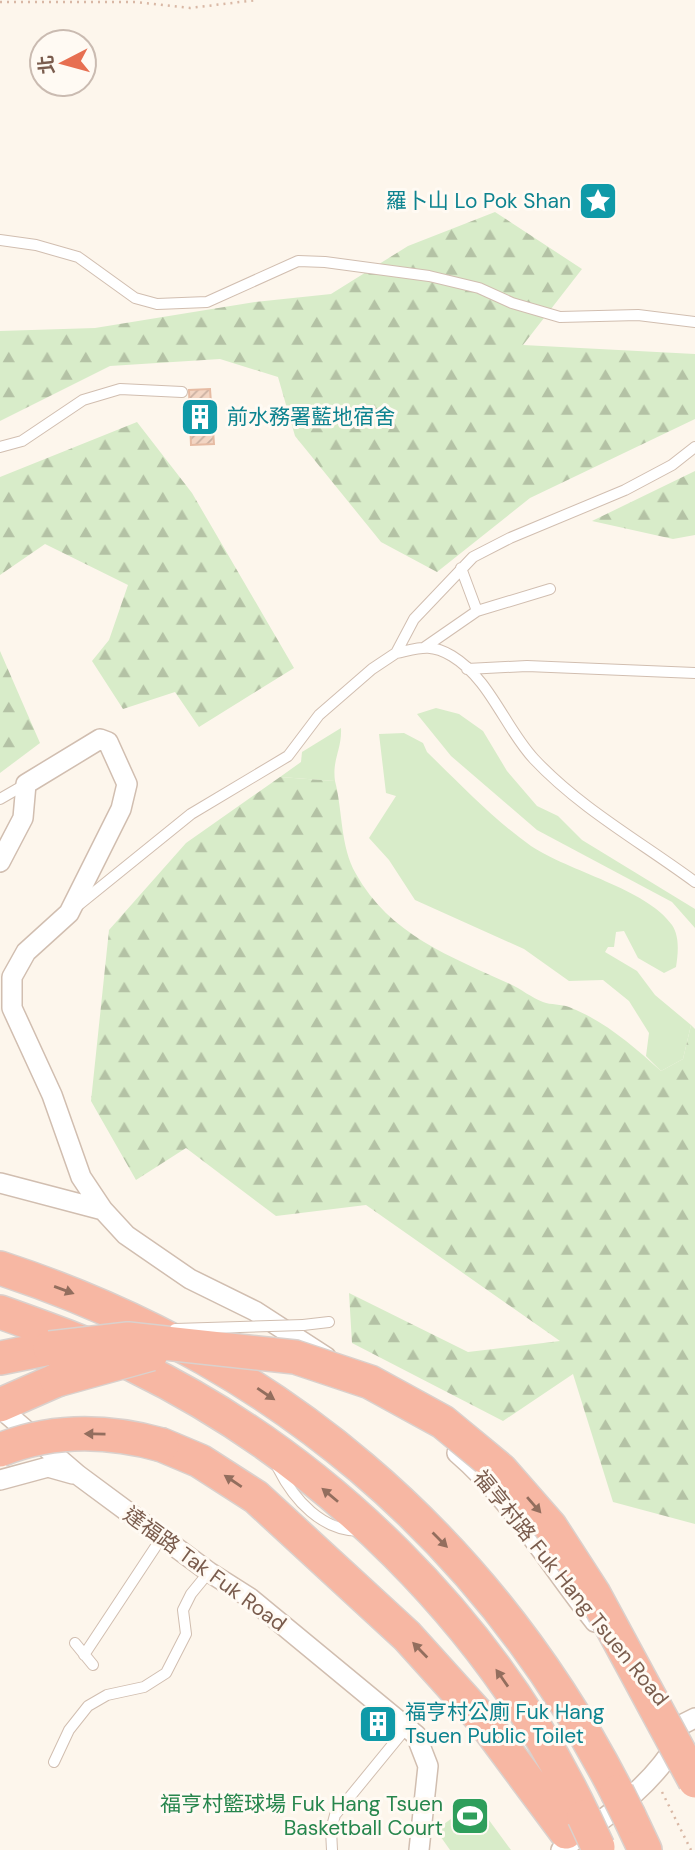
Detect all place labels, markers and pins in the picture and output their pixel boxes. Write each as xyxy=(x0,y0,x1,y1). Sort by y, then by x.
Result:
place icon: 羅卜山 Lo Pok Shan xyxy=(577,180,619,222)
place label: 羅卜山 Lo Pok Shan xyxy=(386,187,571,215)
building icon: 前水務署藍地宿舍 xyxy=(179,396,221,438)
place label: 前水務署藍地宿舍 xyxy=(227,403,395,431)
place label: 福亨村公廁 Fuk Hang Tsuen Public Toilet xyxy=(405,1698,605,1750)
building icon: 福亨村公廁 Fuk Hang Tsuen Public Toilet xyxy=(357,1703,399,1745)
place label: 福亨村籃球場 Fuk Hang Tsuen Basketball Court xyxy=(160,1790,443,1842)
sports icon: 福亨村籃球場 Fuk Hang Tsuen Basketball Court xyxy=(449,1795,491,1837)

